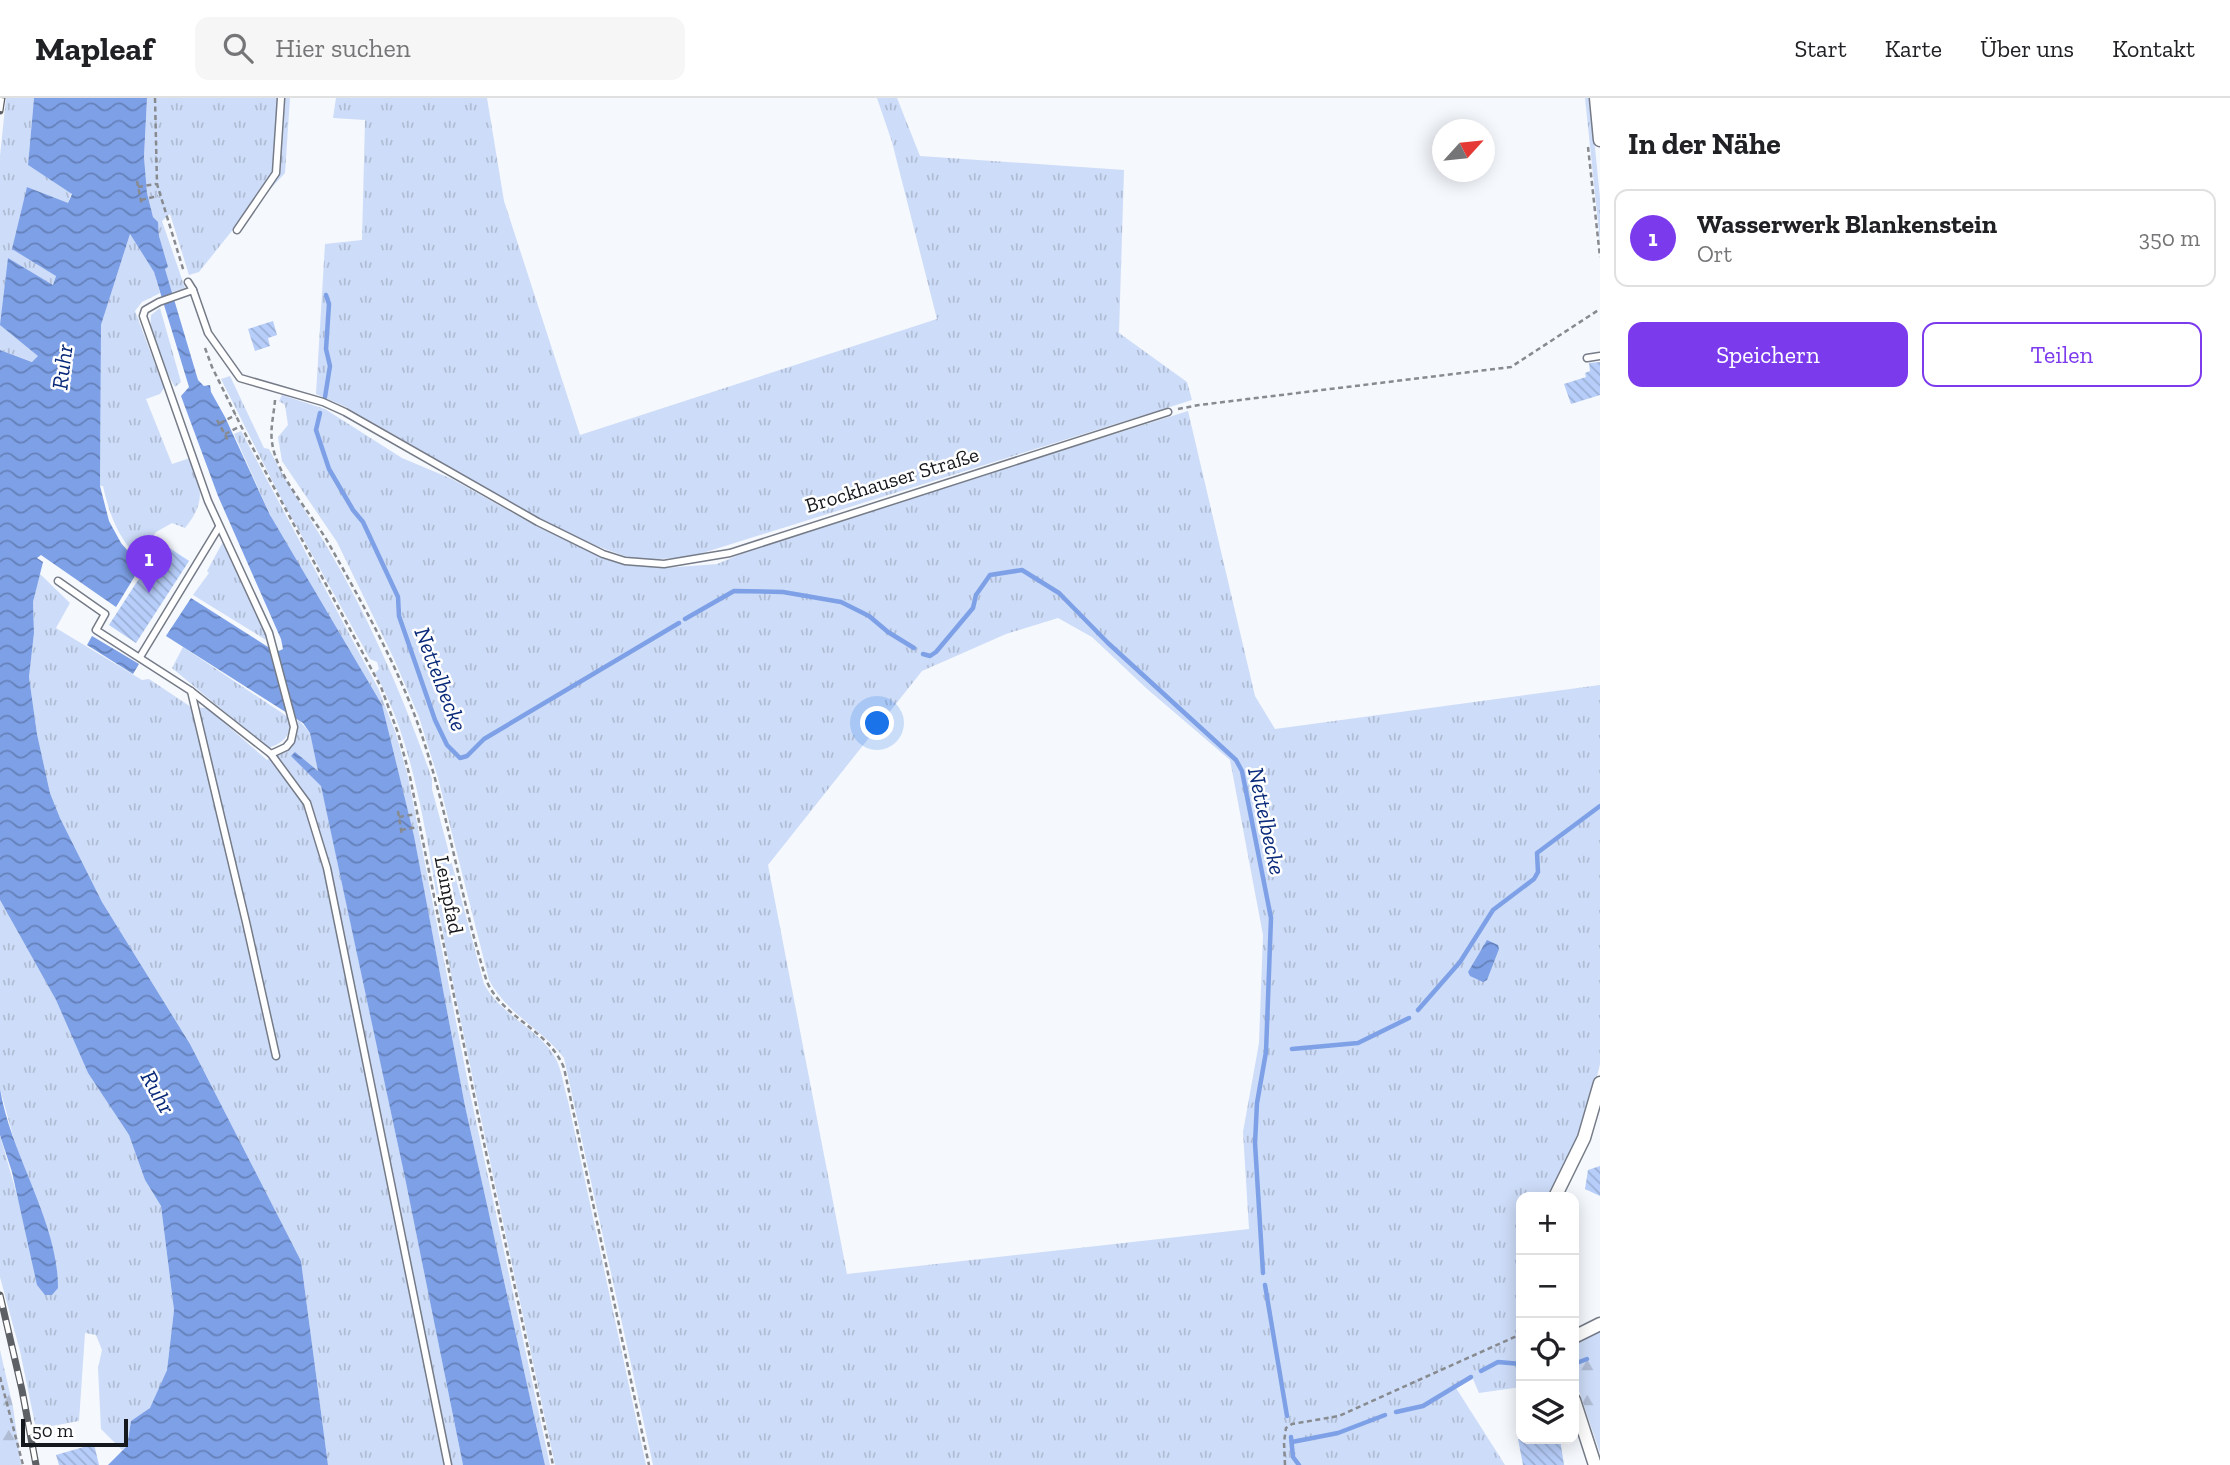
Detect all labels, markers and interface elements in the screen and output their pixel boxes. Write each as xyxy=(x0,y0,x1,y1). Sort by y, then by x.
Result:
search box xyxy=(195,17,685,80)
text: Mapleaf xyxy=(35,29,153,68)
icon: search xyxy=(219,29,257,67)
text: Hier suchen xyxy=(275,32,411,64)
text: Start xyxy=(1794,34,1847,63)
text: Karte xyxy=(1885,34,1942,63)
text: Über uns xyxy=(1980,34,2074,63)
text: Kontakt xyxy=(2112,34,2195,63)
north arrow xyxy=(1432,119,1495,182)
text: In der Nähe xyxy=(1628,126,1781,162)
text: Wasserwerk Blankenstein xyxy=(1697,208,1997,240)
text: 1 xyxy=(1648,224,1658,252)
text: 350 m xyxy=(2139,224,2200,252)
text: Ort xyxy=(1697,240,1732,268)
button: Speichern xyxy=(1628,322,1908,387)
button: Teilen xyxy=(1922,322,2202,387)
water label: Ruhr xyxy=(45,343,79,391)
street label: Brockhauser Straße xyxy=(802,441,982,518)
pin: 1 xyxy=(126,535,172,593)
water label: Nettelbecke xyxy=(408,623,474,735)
your location xyxy=(860,706,894,740)
water label: Nettelbecke xyxy=(1242,765,1292,877)
street label: Leinpfad xyxy=(430,854,469,937)
water label: Ruhr xyxy=(135,1065,181,1119)
map controls xyxy=(1516,1192,1579,1444)
button: + xyxy=(1516,1192,1579,1255)
button: − xyxy=(1516,1255,1579,1318)
button: locate xyxy=(1516,1318,1579,1381)
button: layers xyxy=(1516,1381,1579,1444)
scale bar xyxy=(21,1416,128,1448)
text: 50 m xyxy=(32,1419,73,1442)

